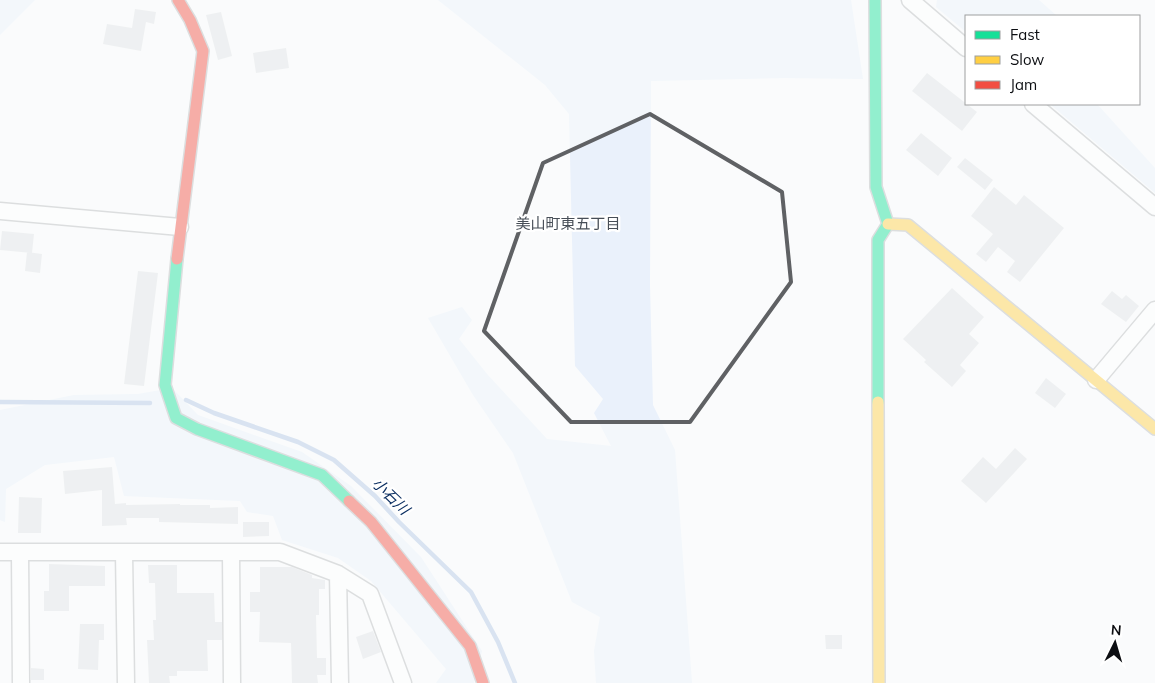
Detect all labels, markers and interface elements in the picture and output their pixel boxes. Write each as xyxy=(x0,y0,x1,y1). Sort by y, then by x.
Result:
legend xyxy=(965,15,1140,105)
text: Fast xyxy=(1010,25,1040,44)
text: Slow xyxy=(1010,50,1044,69)
text: Jam xyxy=(1010,75,1037,94)
district label: 美山町東五丁目 xyxy=(515,214,621,233)
water label: 小石川 xyxy=(368,474,415,520)
north arrow xyxy=(1090,618,1140,668)
text: N xyxy=(1110,621,1122,639)

